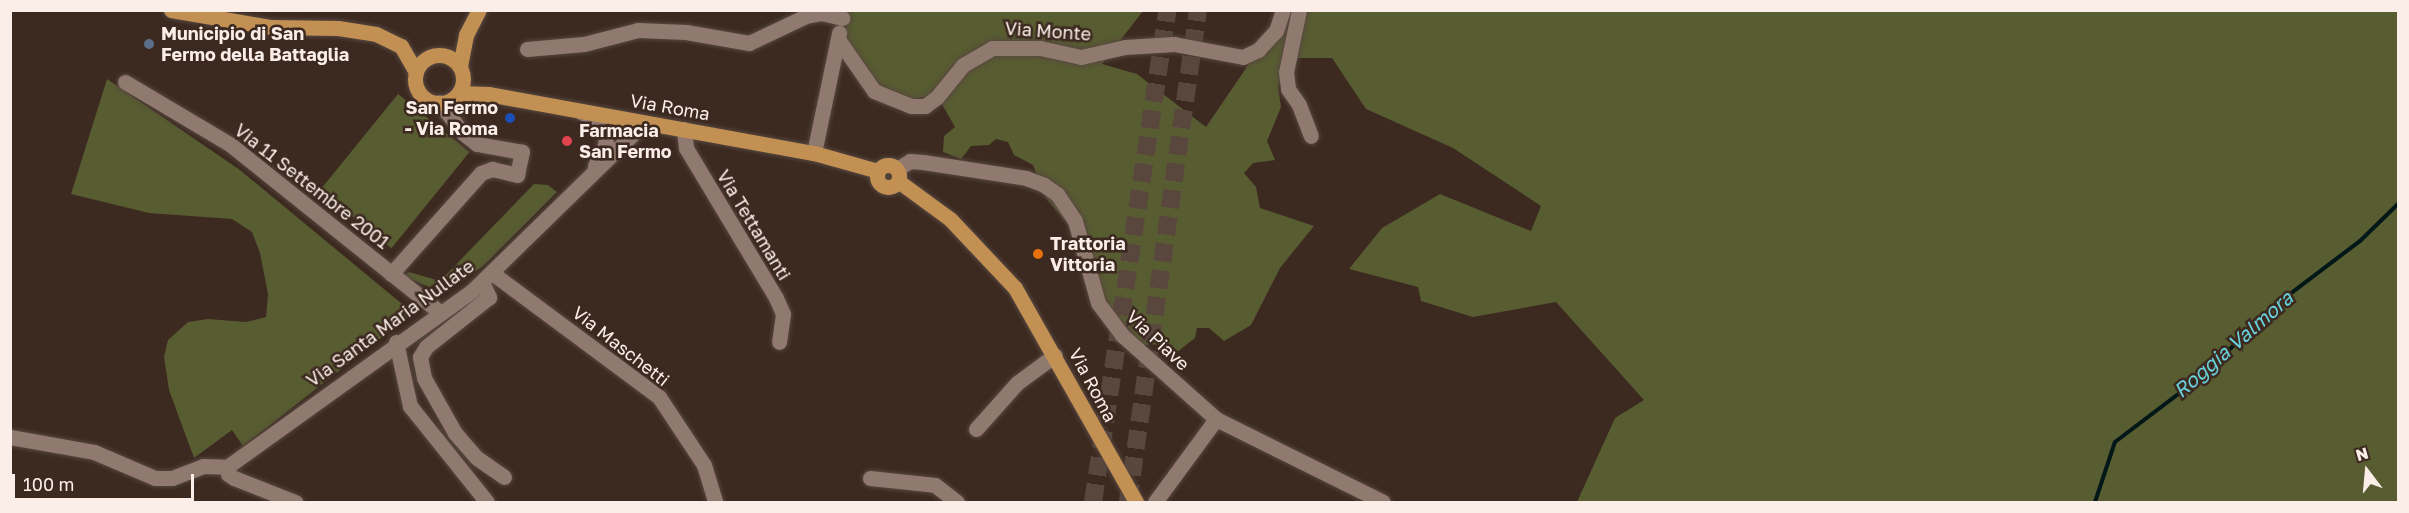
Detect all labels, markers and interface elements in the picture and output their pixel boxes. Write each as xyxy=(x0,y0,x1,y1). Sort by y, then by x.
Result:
street label: Via Monte xyxy=(1004,17,1092,45)
place label: Municipio di San Fermo della Battaglia xyxy=(161,23,349,66)
marker: Municipio di San Fermo della Battaglia xyxy=(142,37,156,51)
street label: Via Roma xyxy=(628,89,712,125)
place label: San Fermo - Via Roma xyxy=(405,97,498,140)
marker: San Fermo - Via Roma xyxy=(503,111,517,125)
street label: Via 11 Settembre 2001 xyxy=(230,119,394,253)
place label: Farmacia San Fermo xyxy=(579,120,672,162)
marker: Farmacia San Fermo xyxy=(560,134,574,148)
street label: Via Tettamanti xyxy=(713,166,795,284)
place label: Trattoria Vittoria xyxy=(1050,233,1126,276)
marker: Trattoria Vittoria xyxy=(1031,247,1045,261)
street label: Via Santa Maria Nullate xyxy=(302,255,478,391)
water label: Roggia Valmora xyxy=(2168,286,2298,402)
street label: Via Maschetti xyxy=(568,301,674,391)
street label: Via Piave xyxy=(1122,305,1194,375)
street label: Via Roma xyxy=(1065,344,1121,426)
north arrow xyxy=(2337,441,2397,501)
text: N xyxy=(2353,442,2371,465)
scale bar xyxy=(15,462,196,500)
text: 100 m xyxy=(23,473,74,495)

